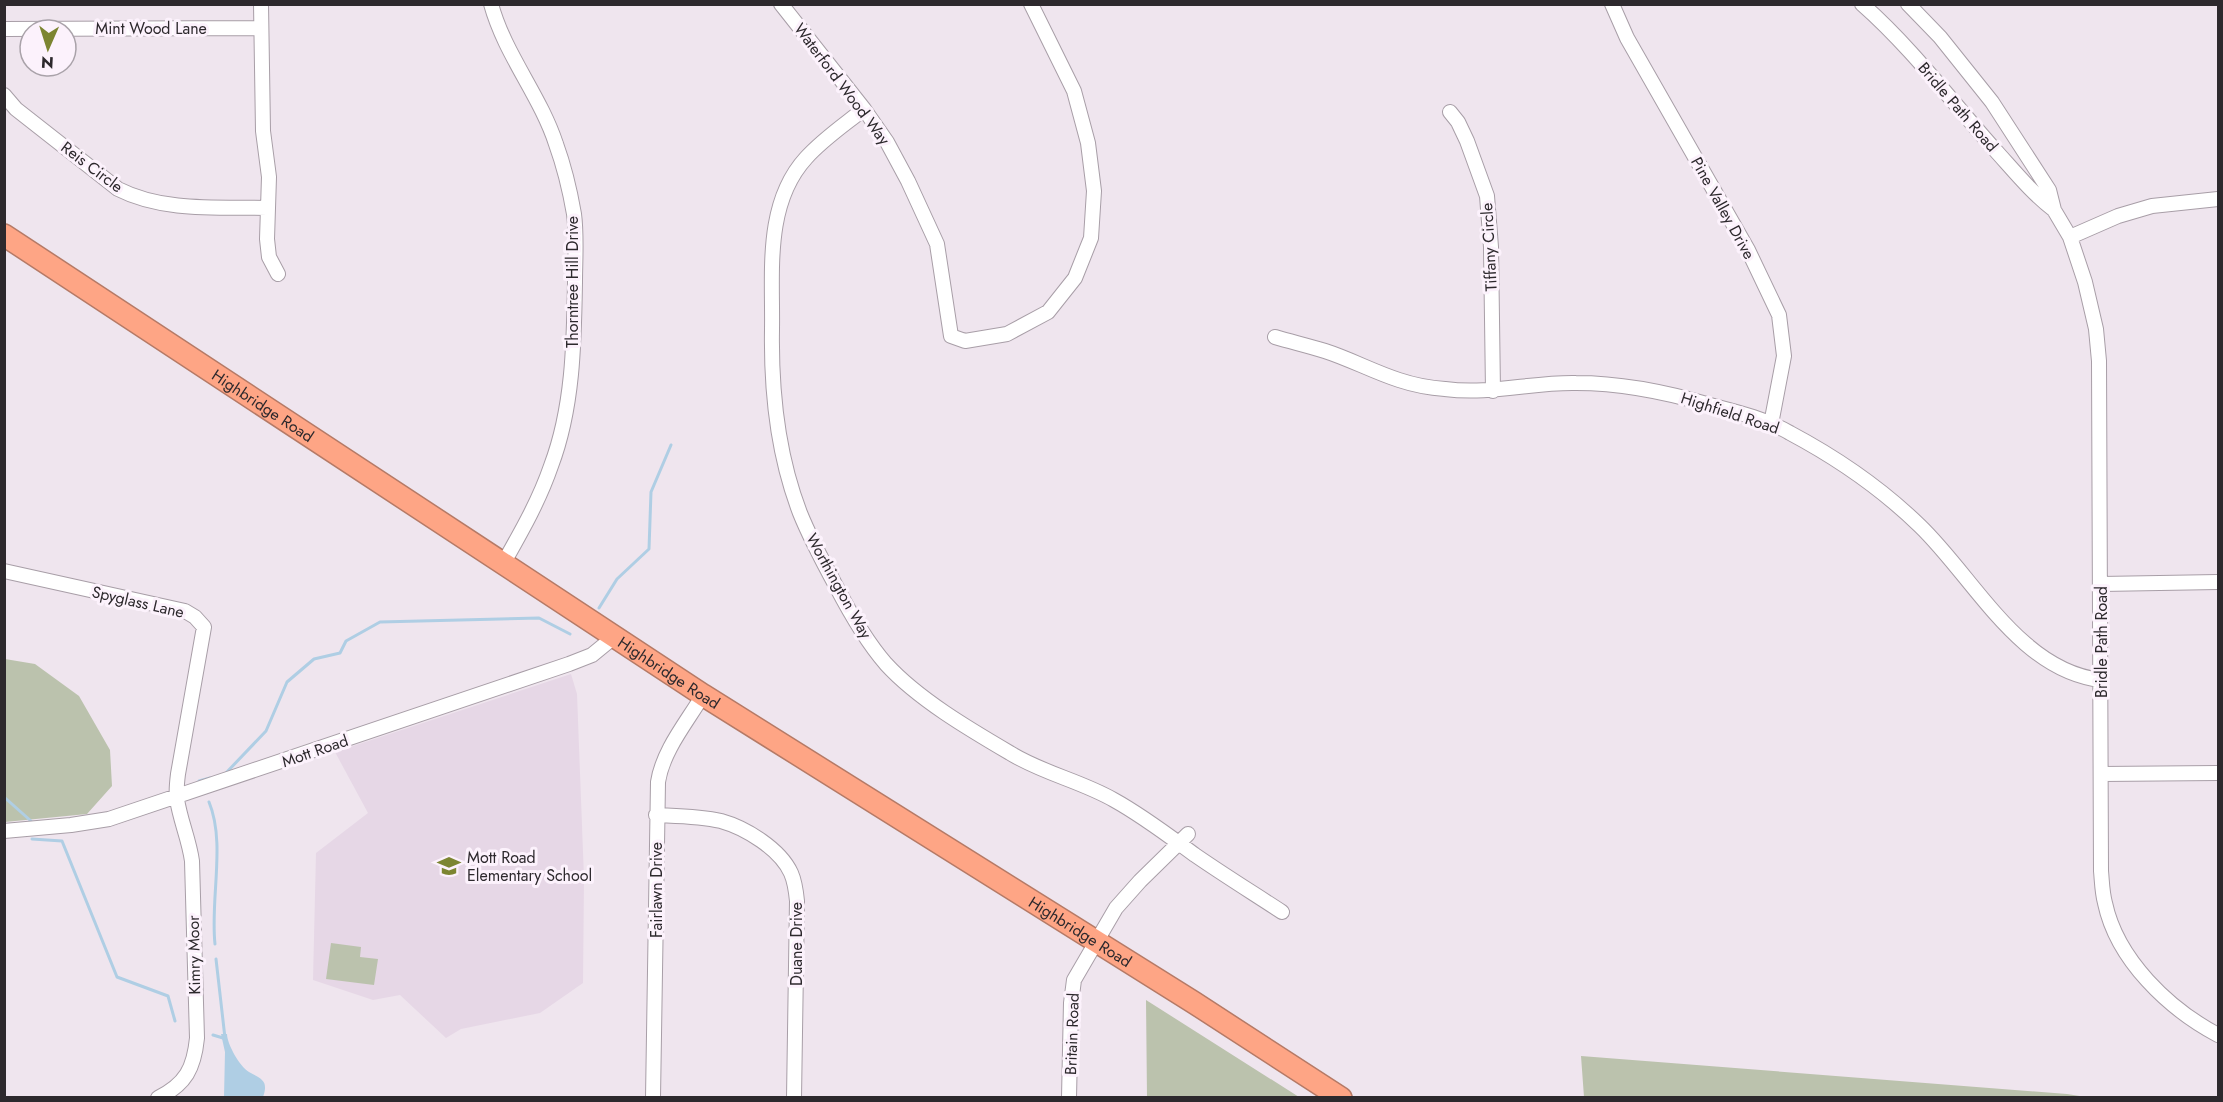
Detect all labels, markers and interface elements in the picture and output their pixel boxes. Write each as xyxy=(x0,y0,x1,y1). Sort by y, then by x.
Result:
street label: Mint Wood Lane xyxy=(95,17,207,40)
north arrow xyxy=(18,18,78,78)
street label: Waterford Wood Way xyxy=(789,18,896,150)
text: N xyxy=(40,51,54,74)
street label: Bridle Path Road xyxy=(1913,57,2003,157)
street label: Reis Circle xyxy=(56,136,128,198)
street label: Pine Valley Drive xyxy=(1685,153,1761,263)
street label: Tiffany Circle xyxy=(1475,202,1503,292)
street label: Thorntree Hill Drive xyxy=(561,216,584,348)
street label: Highbridge Road xyxy=(207,363,318,447)
street label: Highfield Road xyxy=(1678,386,1782,440)
street label: Worthington Way xyxy=(800,529,878,644)
street label: Spyglass Lane xyxy=(90,580,186,624)
street label: Bridle Path Road xyxy=(2090,586,2113,698)
street label: Highbridge Road xyxy=(613,631,724,714)
street label: Mott Road xyxy=(279,729,351,773)
street label: Fairlawn Drive xyxy=(645,842,668,938)
place label: Mott Road Elementary School xyxy=(467,846,592,887)
school or university icon: Mott Road Elementary School xyxy=(436,853,462,879)
street label: Highbridge Road xyxy=(1024,890,1136,972)
street label: Duane Drive xyxy=(785,902,808,986)
street label: Kimry Moor xyxy=(182,915,206,995)
street label: Britain Road xyxy=(1059,993,1085,1075)

